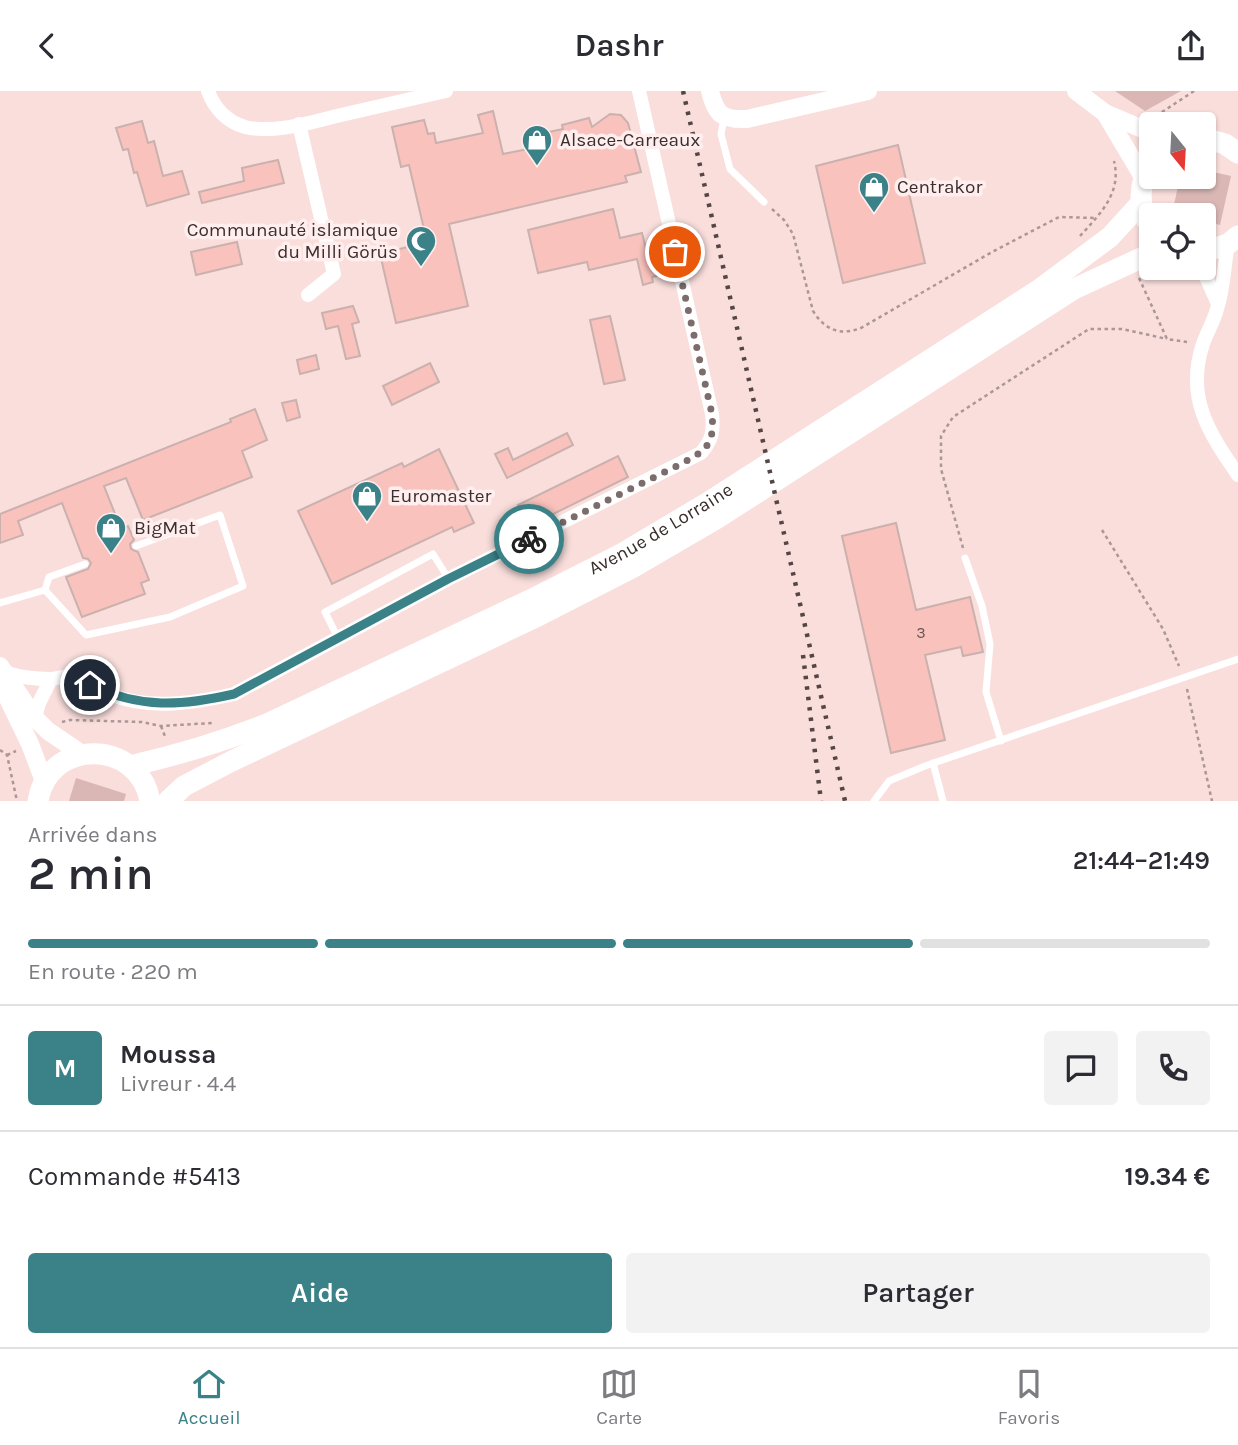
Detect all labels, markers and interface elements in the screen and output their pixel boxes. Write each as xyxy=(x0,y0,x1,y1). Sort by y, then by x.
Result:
icon: back xyxy=(28,27,66,65)
text: Dashr xyxy=(574,27,664,64)
icon: share xyxy=(1172,27,1210,65)
north arrow xyxy=(1139,112,1216,189)
map controls xyxy=(1139,112,1216,280)
shop icon: Alsace-Carreaux xyxy=(520,123,554,167)
place label: Alsace-Carreaux xyxy=(560,129,700,151)
shop icon: Centrakor xyxy=(857,170,891,214)
place label: Centrakor xyxy=(897,176,982,198)
button: locate xyxy=(1139,203,1216,280)
place label: Communauté islamique du Milli Görüs xyxy=(187,219,398,263)
pin xyxy=(645,222,705,282)
mosque icon: Communauté islamique du Milli Görüs xyxy=(404,224,438,268)
icon: bag xyxy=(656,233,694,271)
street label: Avenue de Lorraine xyxy=(585,478,737,579)
shop icon: Euromaster xyxy=(350,479,384,523)
place label: Euromaster xyxy=(390,485,492,507)
courier xyxy=(494,504,564,574)
shop icon: BigMat xyxy=(94,511,128,555)
place label: BigMat xyxy=(134,517,196,539)
icon: bike xyxy=(510,520,548,558)
house number: 3 xyxy=(916,623,926,642)
pin xyxy=(60,655,120,715)
icon: home xyxy=(71,666,109,704)
text: Arrivée dans xyxy=(28,821,158,848)
text: 21:44–21:49 xyxy=(1073,845,1210,876)
text: 2 min xyxy=(28,847,154,901)
text: En route · 220 m xyxy=(28,958,198,985)
button: chat xyxy=(1044,1031,1118,1105)
button: phone xyxy=(1136,1031,1210,1105)
text: Moussa xyxy=(120,1039,216,1070)
text: M xyxy=(54,1053,76,1084)
text: Livreur · 4.4 xyxy=(120,1070,236,1097)
text: Commande #5413 xyxy=(28,1161,241,1192)
text: 19.34 € xyxy=(1125,1161,1210,1192)
button: Aide xyxy=(28,1253,612,1333)
button: Partager xyxy=(626,1253,1210,1333)
tab: Accueil xyxy=(178,1365,241,1429)
tab: Carte xyxy=(596,1365,642,1429)
tab: Favoris xyxy=(998,1365,1060,1429)

